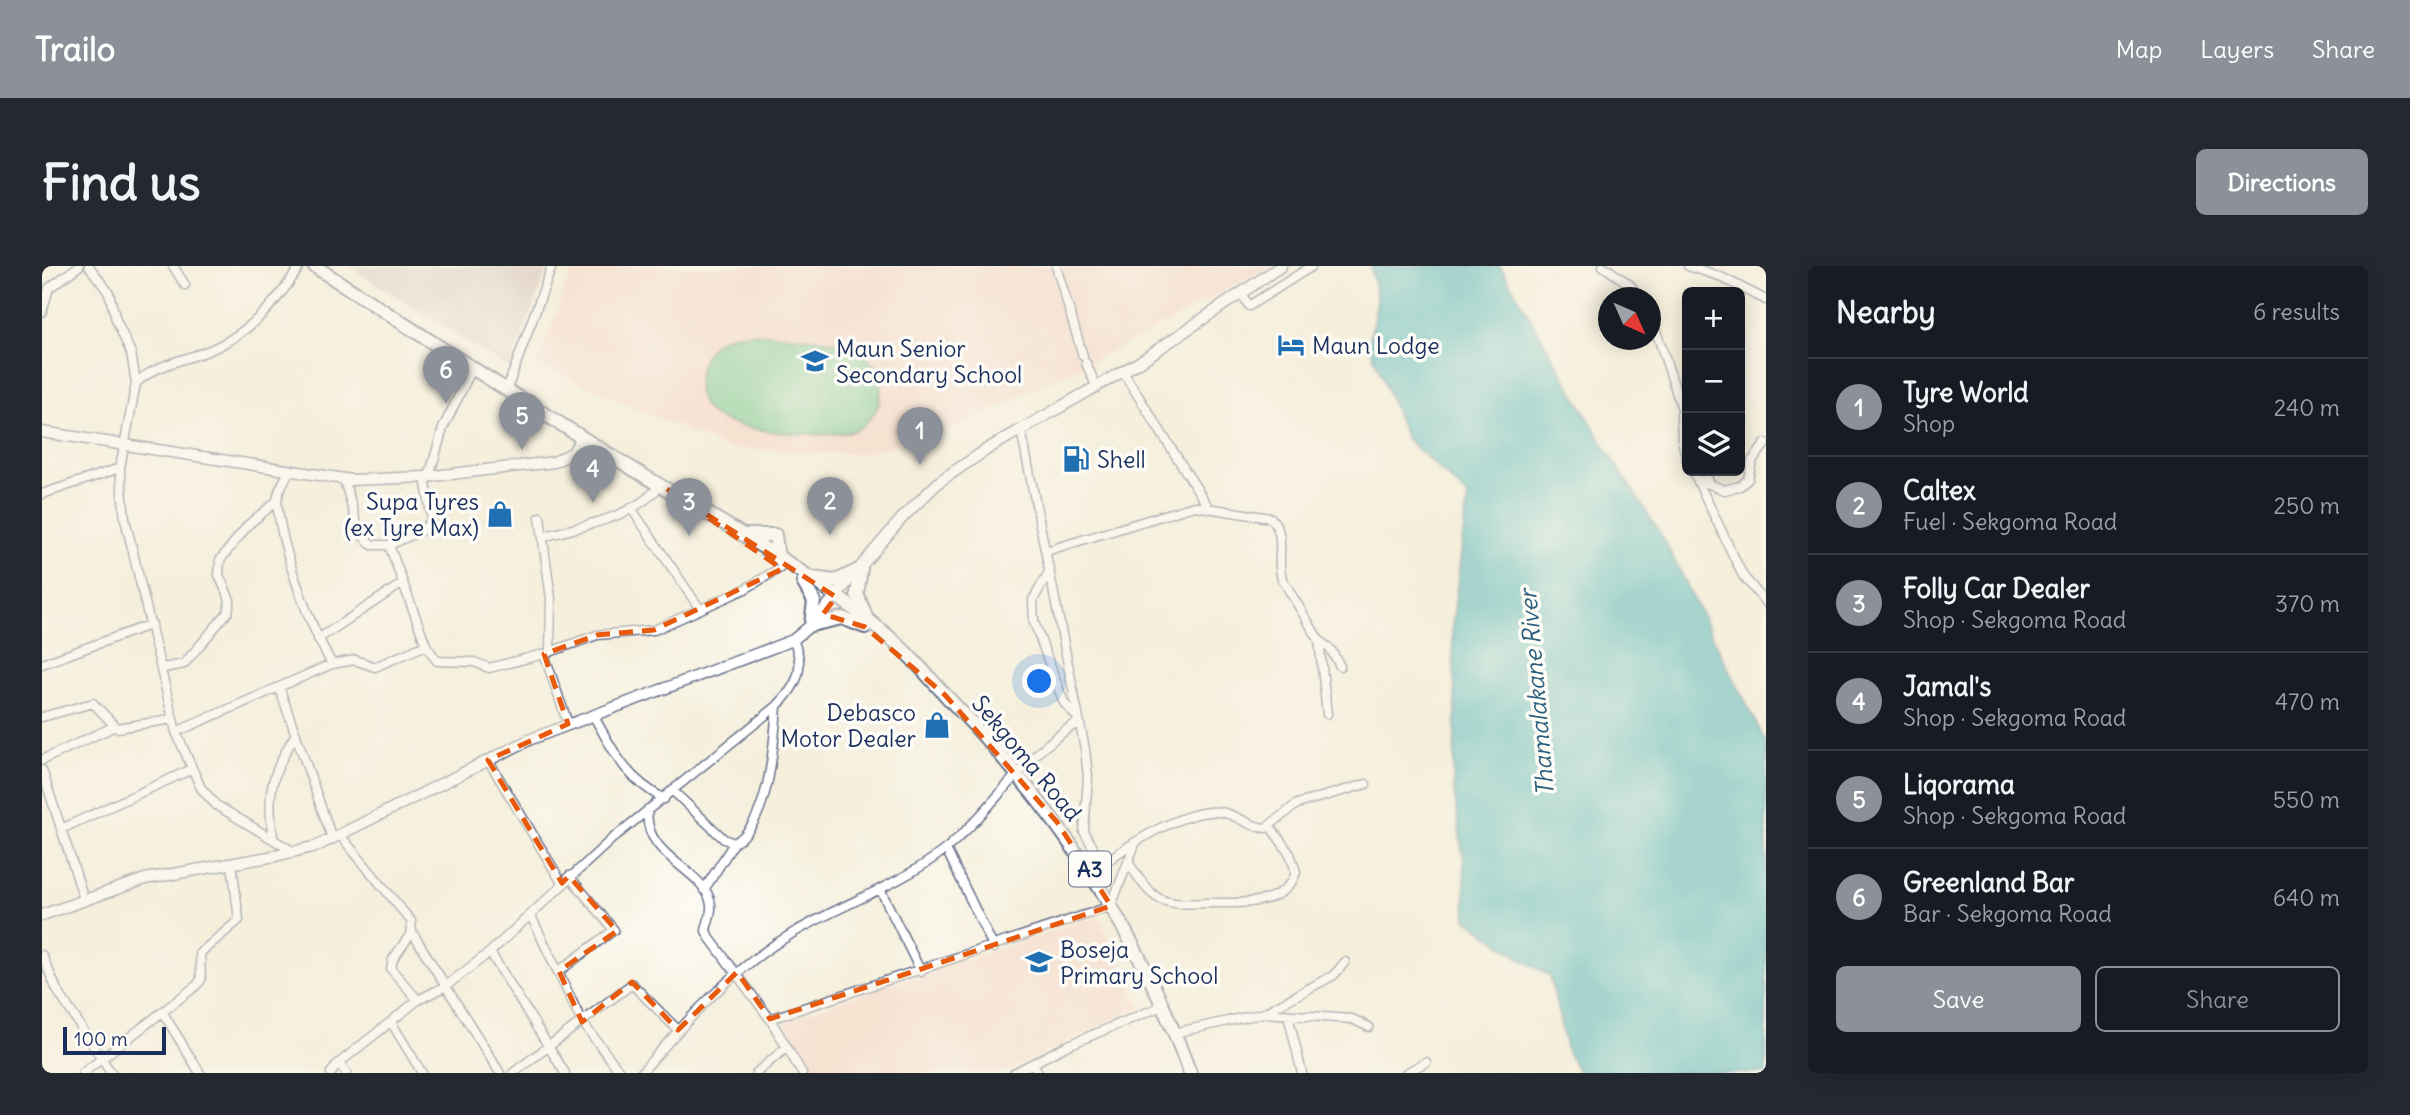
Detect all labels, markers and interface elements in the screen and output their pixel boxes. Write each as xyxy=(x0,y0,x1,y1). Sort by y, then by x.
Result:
text: Trailo xyxy=(35,28,115,70)
text: Map xyxy=(2116,34,2162,64)
text: Layers xyxy=(2200,34,2274,64)
text: Share xyxy=(2312,34,2375,64)
button: Directions xyxy=(2196,149,2368,215)
text: Find us xyxy=(42,152,200,213)
north arrow xyxy=(1598,287,1661,350)
map controls xyxy=(1682,287,1745,476)
button: + xyxy=(1682,287,1745,350)
text: Nearby xyxy=(1836,293,1936,331)
text: 6 results xyxy=(2253,297,2340,326)
hotel icon: Maun Lodge xyxy=(1276,330,1306,360)
place label: Maun Lodge xyxy=(1312,331,1440,360)
place label: Maun Senior Secondary School xyxy=(836,334,1022,389)
pin: 6 xyxy=(423,346,469,404)
school or university icon: Maun Senior Secondary School xyxy=(800,346,830,376)
button: − xyxy=(1682,350,1745,413)
text: Tyre World xyxy=(1903,376,2029,409)
pin: 5 xyxy=(499,392,545,450)
text: 1 xyxy=(1854,393,1864,422)
text: 240 m xyxy=(2274,393,2340,422)
pin: 1 xyxy=(897,407,943,465)
text: Shop xyxy=(1903,409,1955,438)
button: layers xyxy=(1682,413,1745,476)
fuel station icon: Shell xyxy=(1061,444,1091,474)
pin: 4 xyxy=(570,445,616,503)
place label: Shell xyxy=(1097,445,1146,474)
text: Caltex xyxy=(1903,474,1976,507)
pin: 2 xyxy=(807,477,853,535)
pin: 3 xyxy=(666,478,712,536)
place label: Supa Tyres (ex Tyre Max) xyxy=(344,487,479,542)
text: 2 xyxy=(1853,491,1865,520)
text: 250 m xyxy=(2273,491,2340,520)
shop icon: Supa Tyres (ex Tyre Max) xyxy=(485,499,515,529)
text: Fuel · Sekgoma Road xyxy=(1903,507,2117,536)
text: Folly Car Dealer xyxy=(1903,572,2090,605)
water label: Thamalakane River xyxy=(1512,585,1560,798)
text: 3 xyxy=(1852,589,1866,618)
text: 370 m xyxy=(2275,589,2340,618)
text: Shop · Sekgoma Road xyxy=(1903,605,2126,634)
your location xyxy=(1022,664,1056,698)
text: Jamal's xyxy=(1903,670,1991,703)
text: 4 xyxy=(1852,687,1866,716)
text: 470 m xyxy=(2275,687,2340,716)
street label: Sekgoma Road xyxy=(966,689,1088,827)
place label: Debasco Motor Dealer xyxy=(780,698,917,753)
text: Shop · Sekgoma Road xyxy=(1903,703,2126,732)
shop icon: Debasco Motor Dealer xyxy=(922,710,952,740)
text: Liqorama xyxy=(1903,768,2015,801)
text: 5 xyxy=(1852,785,1866,814)
text: 550 m xyxy=(2273,785,2340,814)
text: Shop · Sekgoma Road xyxy=(1903,801,2126,830)
road number: A3 xyxy=(1069,852,1111,886)
text: Greenland Bar xyxy=(1903,866,2074,899)
text: 6 xyxy=(1852,883,1866,912)
text: 640 m xyxy=(2273,883,2340,912)
text: Bar · Sekgoma Road xyxy=(1903,899,2112,928)
place label: Boseja Primary School xyxy=(1060,935,1218,990)
school or university icon: Boseja Primary School xyxy=(1024,947,1054,977)
button: Save xyxy=(1836,966,2081,1032)
button: Share xyxy=(2095,966,2340,1032)
scale bar xyxy=(63,1024,166,1056)
text: 100 m xyxy=(74,1027,128,1051)

